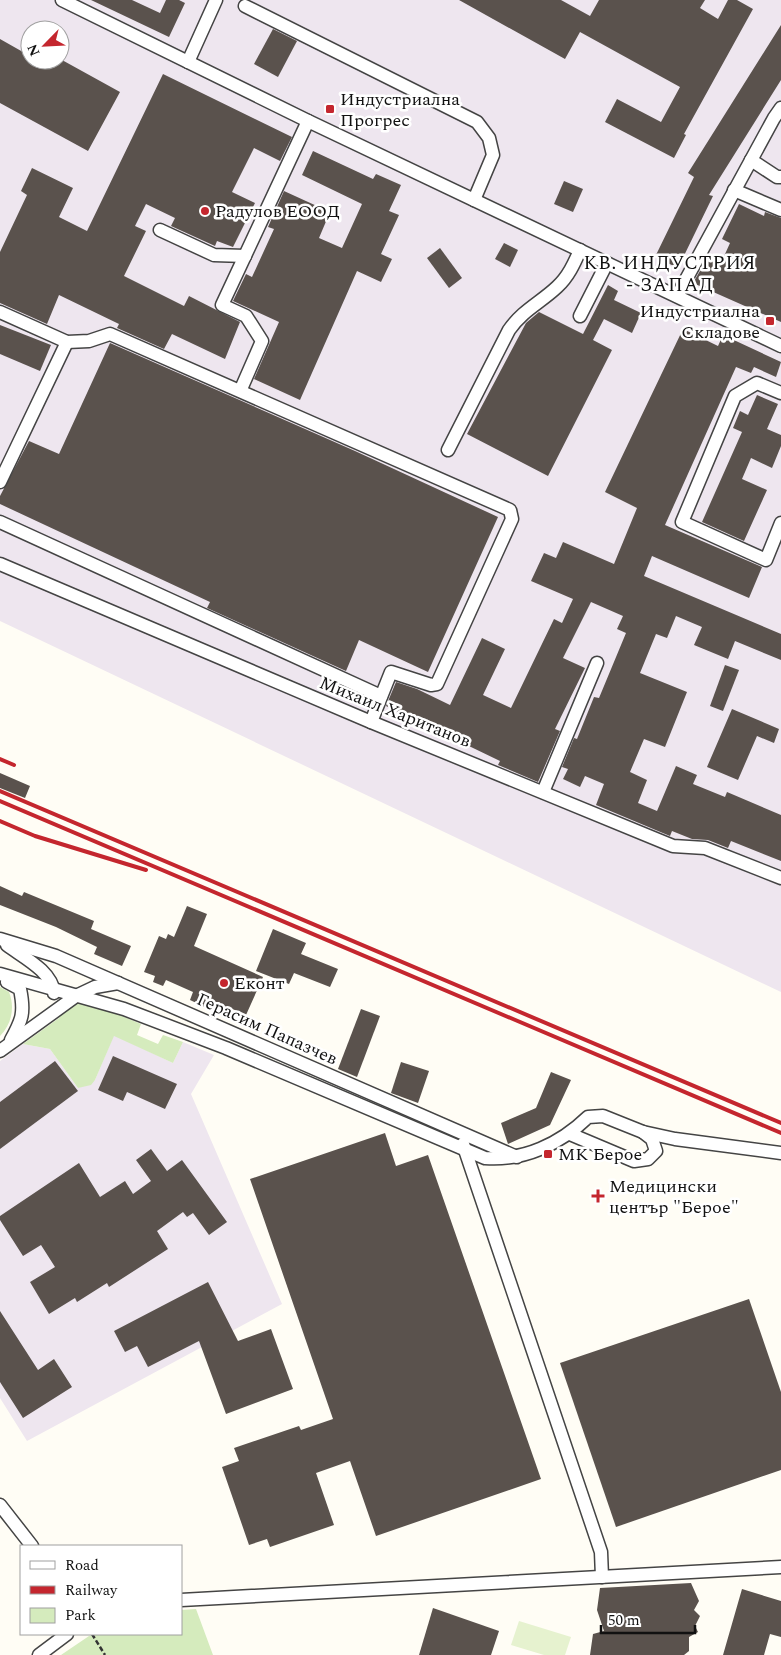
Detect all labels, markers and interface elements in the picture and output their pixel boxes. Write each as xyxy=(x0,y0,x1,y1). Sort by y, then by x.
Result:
north arrow xyxy=(20,20,70,70)
text: N xyxy=(22,41,45,60)
place label: Индустриална Прогрес xyxy=(340,86,460,134)
marker: Индустриална Прогрес xyxy=(324,103,336,115)
place label: Радулов ЕООД xyxy=(215,198,340,225)
marker: Радулов ЕООД xyxy=(199,205,211,217)
district label: КВ. ИНДУСТРИЯ - ЗАПАД xyxy=(584,249,756,300)
place label: Индустриална Складове xyxy=(640,298,760,346)
marker: Индустриална Складове xyxy=(764,315,776,327)
street label: Михаил Хаританов xyxy=(315,669,475,755)
place label: Еконт xyxy=(234,970,285,997)
marker: Еконт xyxy=(218,977,230,989)
street label: Герасим Папазчев xyxy=(192,986,342,1072)
place label: МК Берое xyxy=(558,1141,642,1168)
marker: МК Берое xyxy=(542,1148,554,1160)
place label: Медицински център "Берое" xyxy=(609,1173,739,1221)
marker: Медицински център "Берое" xyxy=(591,1189,605,1203)
legend xyxy=(20,1545,182,1635)
text: Road xyxy=(65,1554,99,1577)
text: Railway xyxy=(65,1579,118,1602)
scale bar xyxy=(601,1602,695,1634)
text: Park xyxy=(65,1604,96,1627)
text: 50 m xyxy=(608,1609,640,1632)

